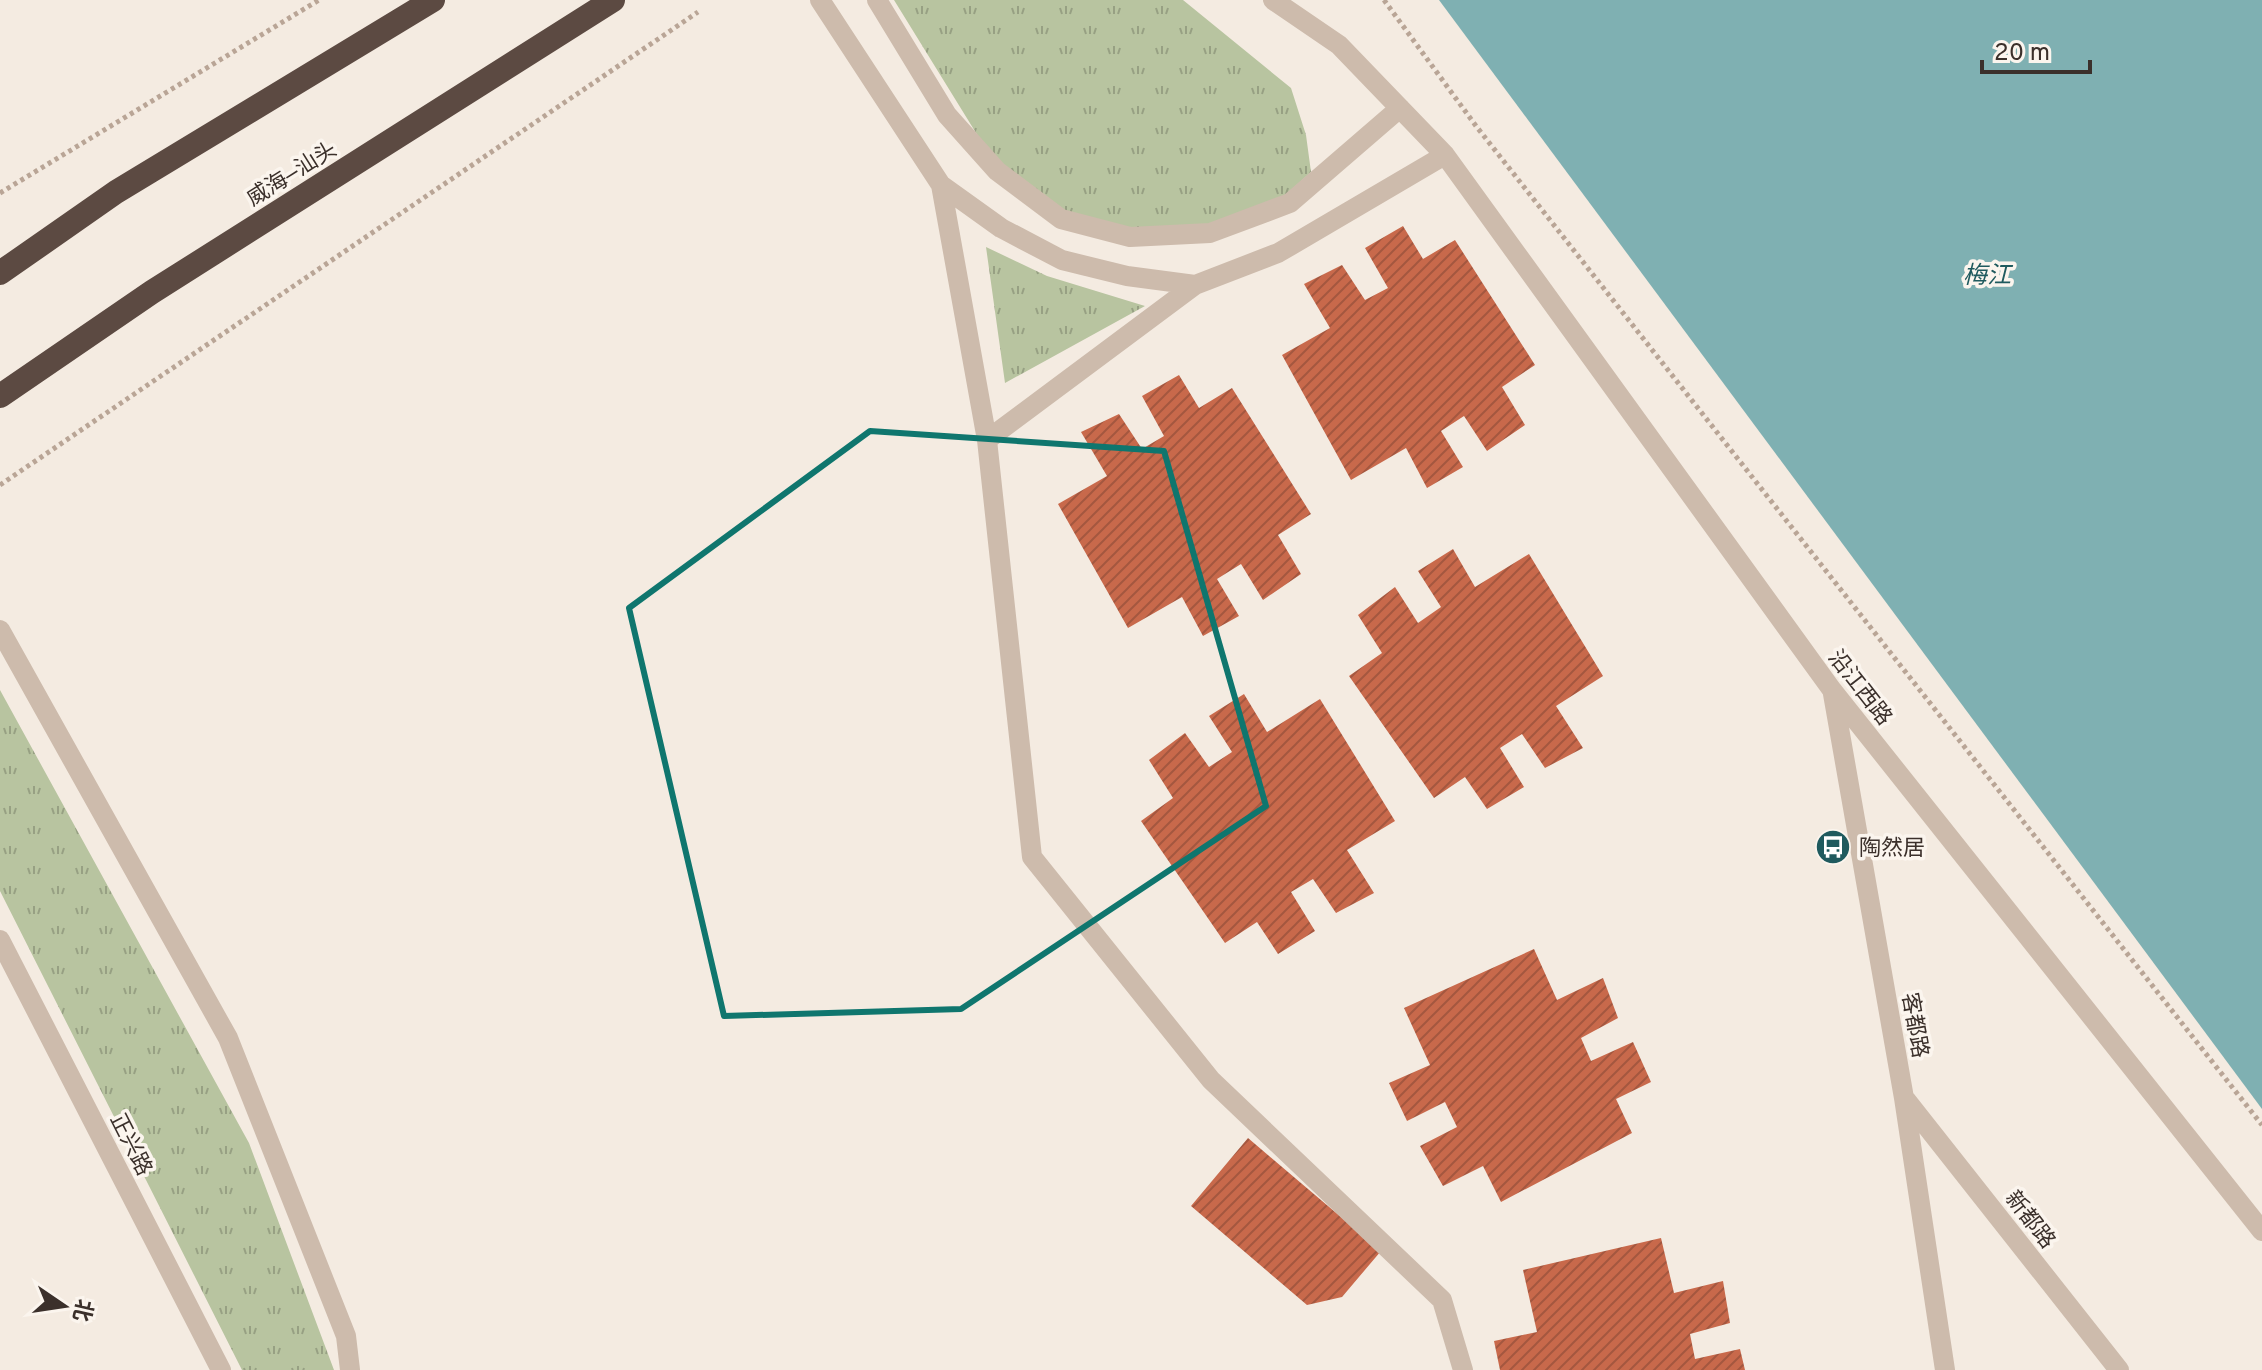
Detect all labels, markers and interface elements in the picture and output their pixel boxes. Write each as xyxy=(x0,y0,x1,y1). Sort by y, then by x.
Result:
scale bar xyxy=(1982,24,2090,74)
text: 20 m xyxy=(1994,39,2050,69)
street label: 威海—汕头 xyxy=(242,137,342,213)
water label: 梅江 xyxy=(1963,262,2014,292)
street label: 沿江西路 xyxy=(1821,646,1897,732)
bus stop icon: 陶然居 xyxy=(1814,828,1852,866)
place label: 陶然居 xyxy=(1859,836,1925,863)
street label: 客都路 xyxy=(1895,991,1933,1060)
street label: 正兴路 xyxy=(103,1110,157,1181)
street label: 新都路 xyxy=(1998,1186,2060,1255)
north arrow xyxy=(24,1266,104,1346)
text: 北 xyxy=(65,1296,97,1324)

